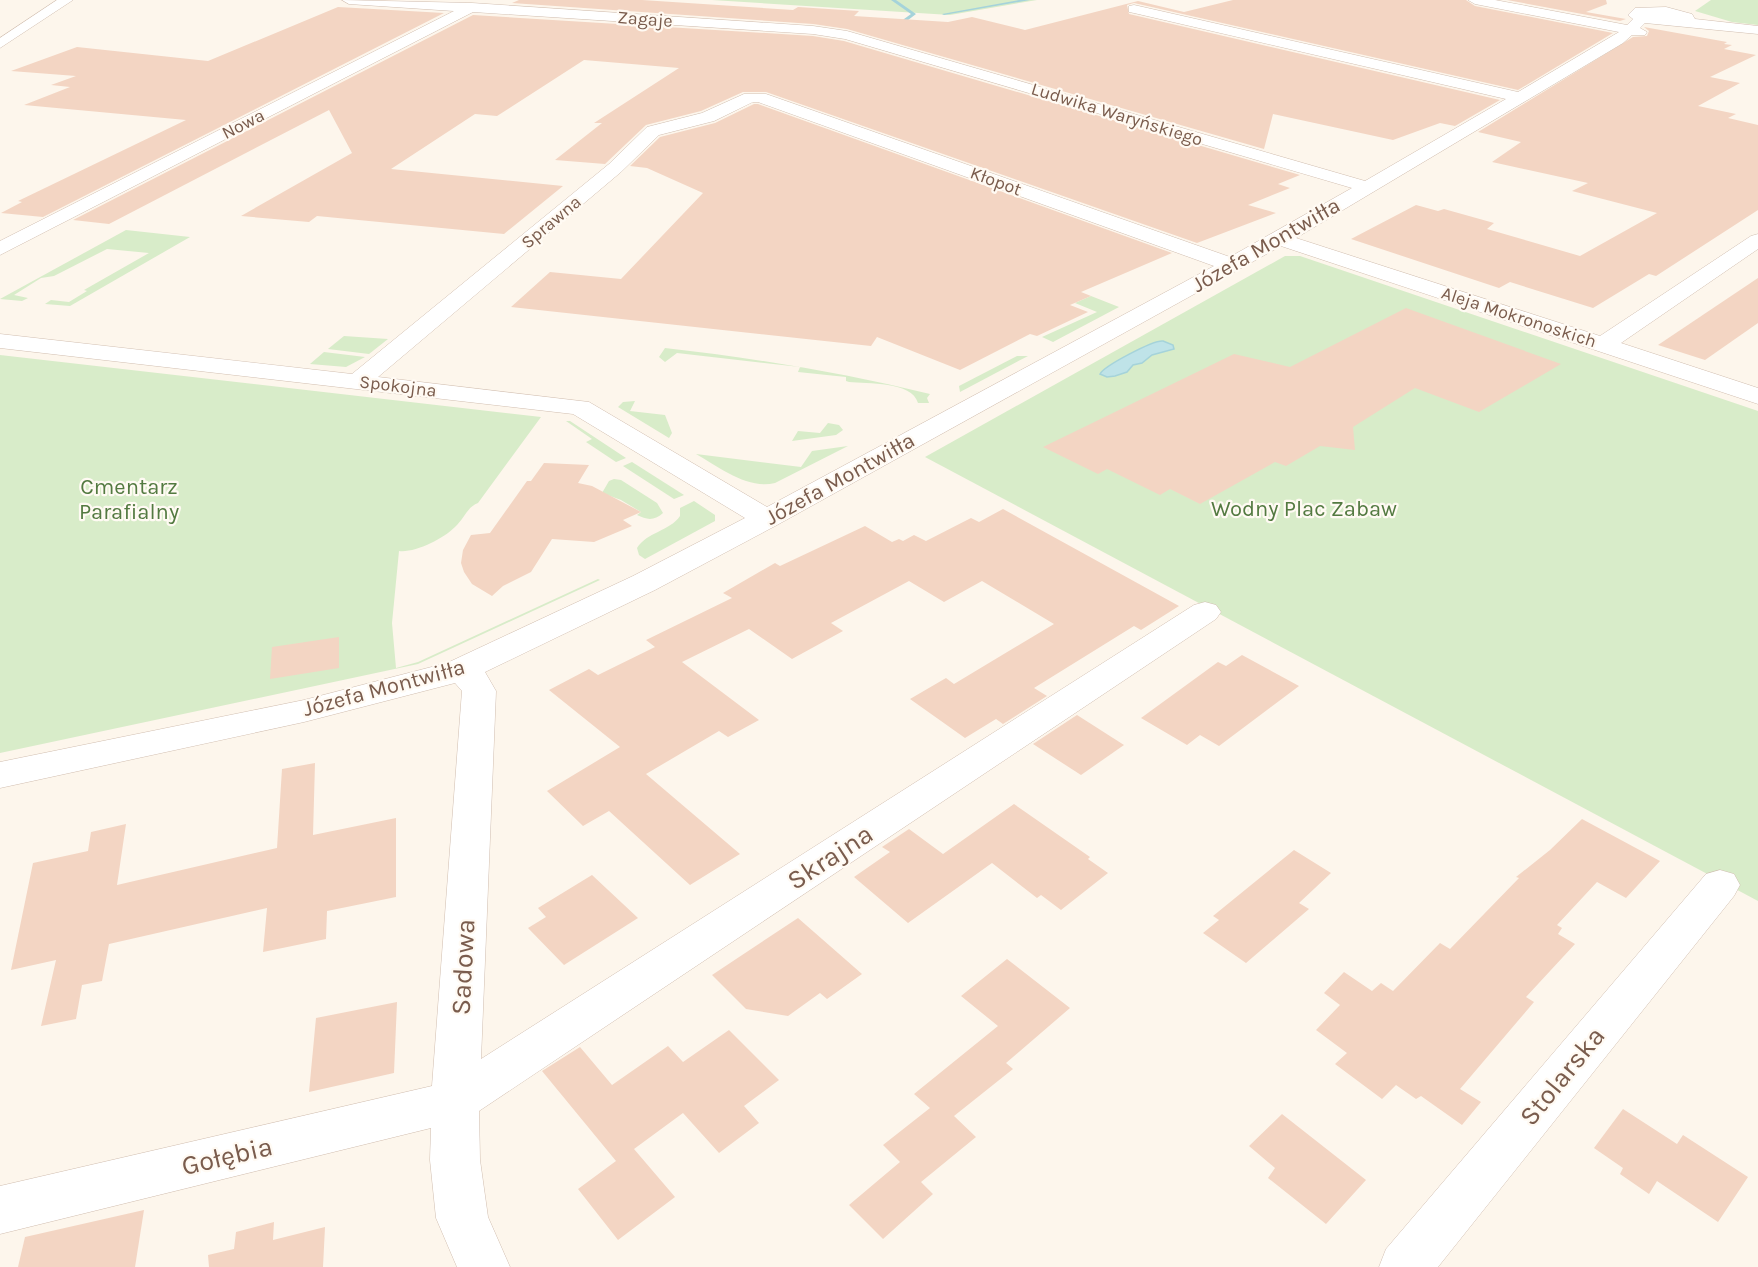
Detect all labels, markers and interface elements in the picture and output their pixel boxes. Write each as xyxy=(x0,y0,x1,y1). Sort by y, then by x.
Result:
street label: Zagaje xyxy=(617,6,673,32)
street label: Ludwika Waryńskiego xyxy=(1029,77,1205,151)
street label: Nowa xyxy=(218,104,268,144)
street label: Kłopot xyxy=(967,162,1025,200)
street label: Sprawna xyxy=(516,191,586,253)
street label: Józefa Montwiłła xyxy=(1187,192,1345,298)
street label: Aleja Mokronoskich xyxy=(1439,282,1599,352)
street label: Spokojna xyxy=(358,370,438,402)
street label: Józefa Montwiłła xyxy=(761,427,919,531)
park label: Cmentarz Parafialny xyxy=(79,474,179,525)
park label: Wodny Plac Zabaw xyxy=(1211,496,1397,522)
street label: Józefa Montwiłła xyxy=(300,654,468,722)
street label: Skrajna xyxy=(781,817,879,897)
street label: Sadowa xyxy=(444,918,482,1016)
street label: Stolarska xyxy=(1513,1020,1611,1132)
street label: Gołębia xyxy=(178,1130,276,1182)

